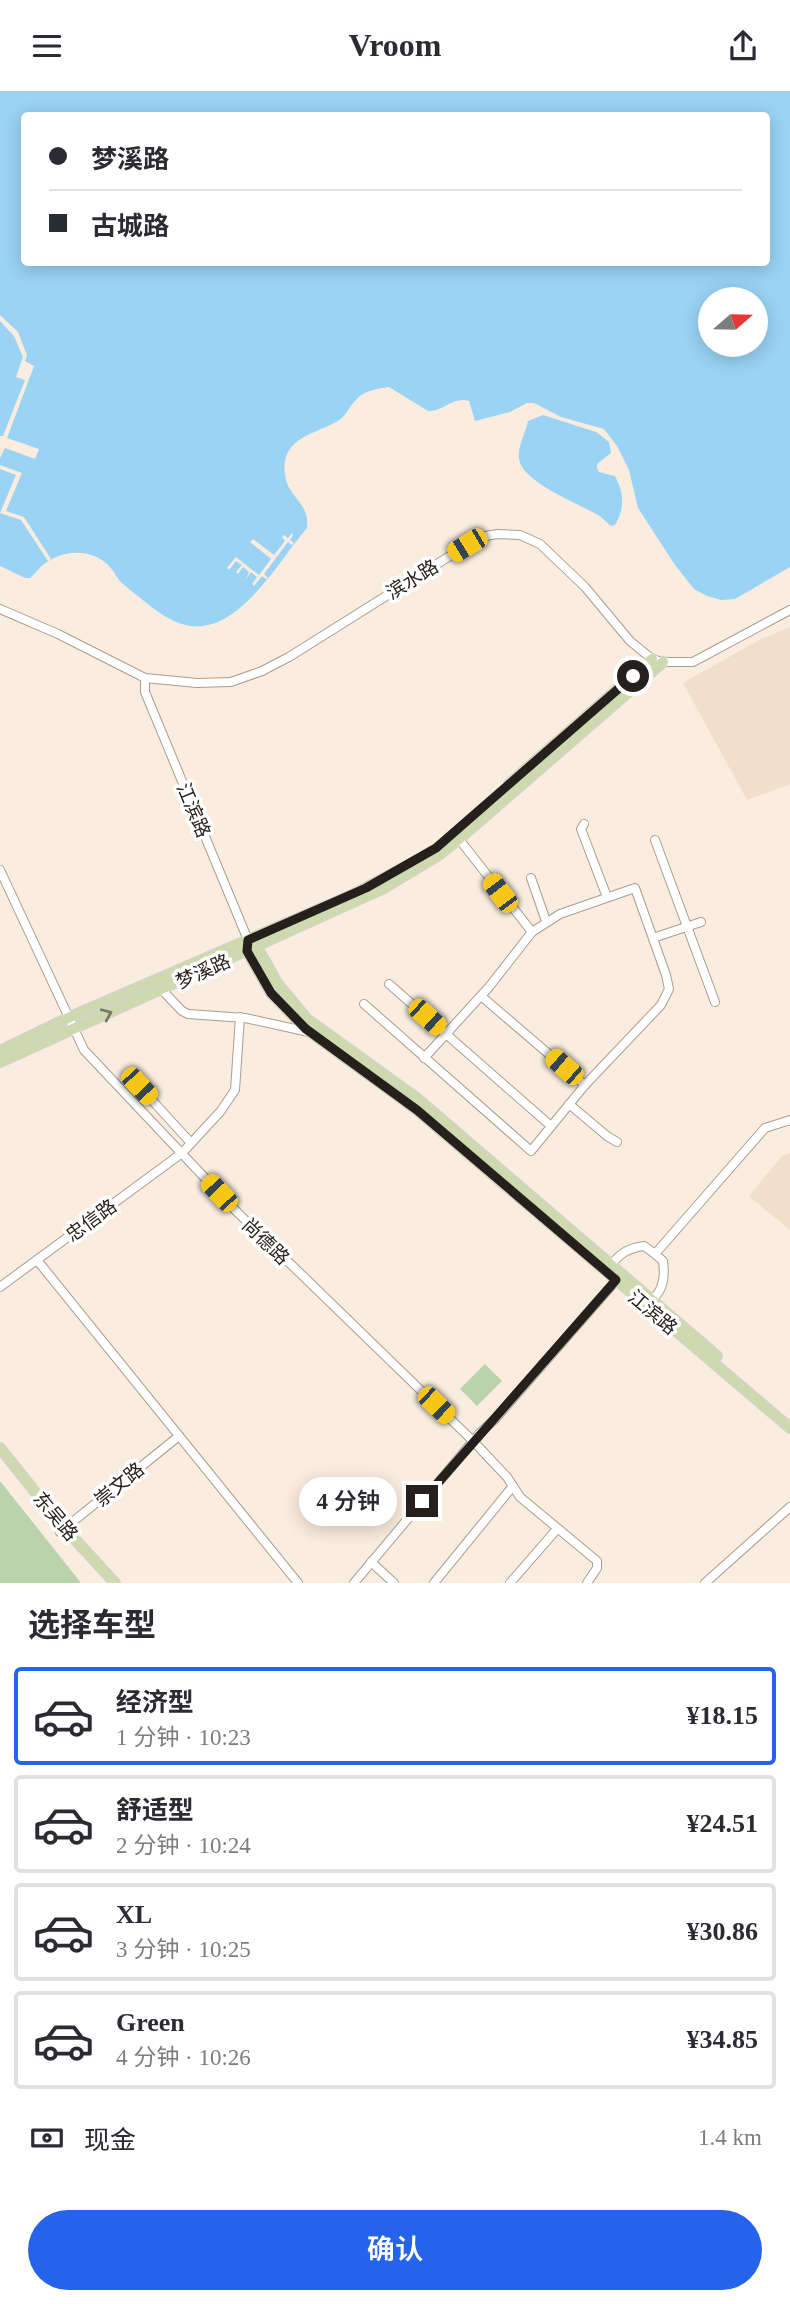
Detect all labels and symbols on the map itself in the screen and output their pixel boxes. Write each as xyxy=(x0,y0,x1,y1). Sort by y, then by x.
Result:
north arrow xyxy=(698,287,768,357)
car xyxy=(444,525,491,565)
street label: 滨水路 xyxy=(383,555,442,603)
route start xyxy=(617,660,649,692)
street label: 江滨路 xyxy=(173,780,214,841)
car xyxy=(479,870,522,916)
street label: 梦溪路 xyxy=(173,950,234,993)
car xyxy=(405,995,450,1039)
one-way arrow xyxy=(100,1008,112,1022)
car xyxy=(542,1045,587,1089)
car xyxy=(117,1063,162,1109)
car xyxy=(197,1170,242,1216)
street label: 忠信路 xyxy=(62,1195,121,1246)
street label: 尚德路 xyxy=(238,1214,293,1269)
street label: 江滨路 xyxy=(624,1286,681,1339)
car xyxy=(414,1383,459,1427)
street label: 崇文路 xyxy=(91,1458,148,1510)
callout: 4 分钟 xyxy=(300,1477,398,1525)
route end xyxy=(406,1485,438,1517)
street label: 东吴路 xyxy=(29,1488,82,1545)

